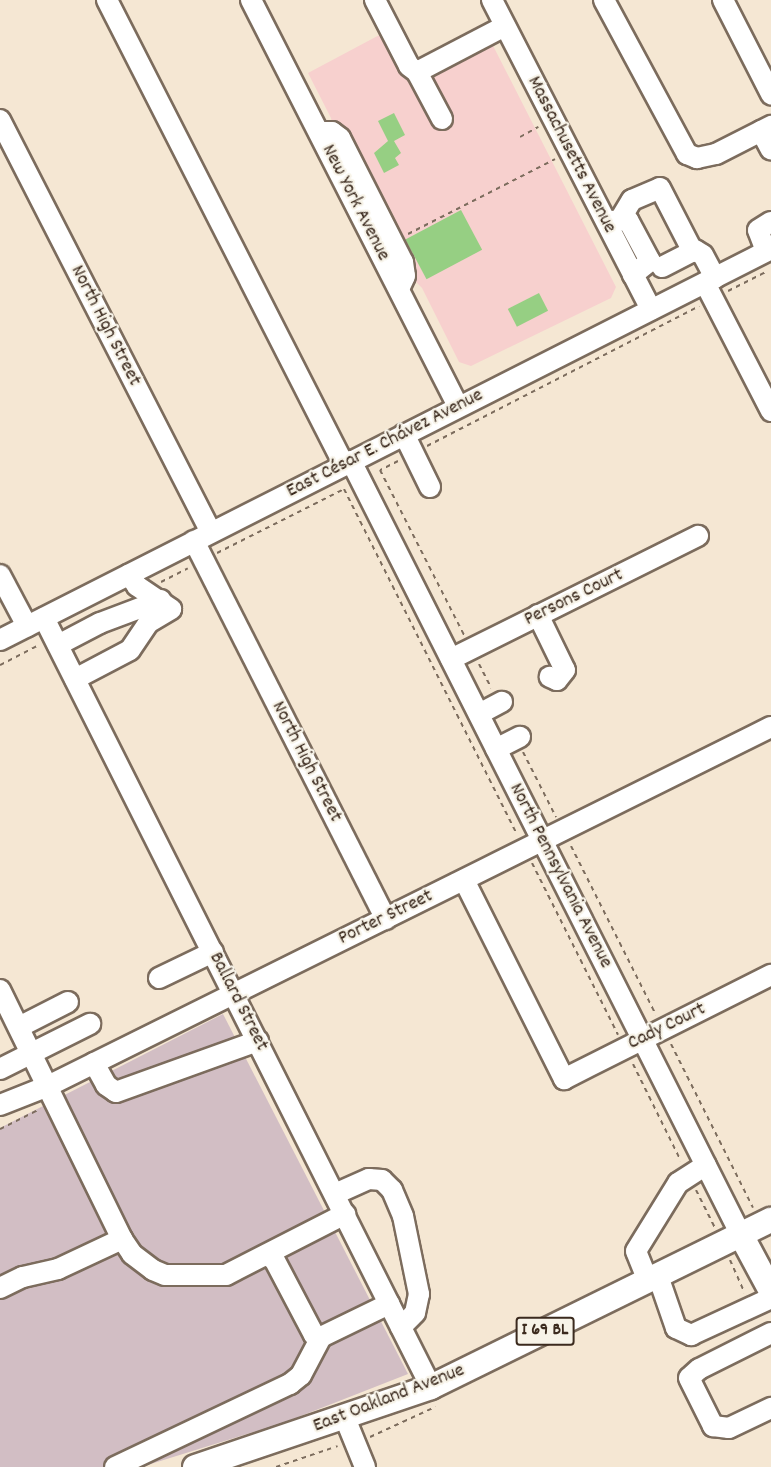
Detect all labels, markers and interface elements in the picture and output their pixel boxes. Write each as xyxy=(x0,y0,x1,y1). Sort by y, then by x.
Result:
street label: Massachusetts Avenue xyxy=(521,73,621,237)
street label: New York Avenue xyxy=(315,141,395,265)
street label: North High Street xyxy=(64,262,146,390)
street label: East César E. Chávez Avenue xyxy=(283,384,487,504)
street label: Persons Court xyxy=(521,564,627,632)
street label: North High Street xyxy=(265,698,347,826)
street label: North Pennsylvania Avenue xyxy=(503,780,617,972)
street label: Porter Street xyxy=(335,885,437,951)
street label: Ballard Street xyxy=(203,949,273,1055)
street label: Cady Court xyxy=(624,998,710,1056)
road number: I 69 BL xyxy=(515,1316,575,1346)
street label: East Oakland Avenue xyxy=(310,1359,468,1439)

